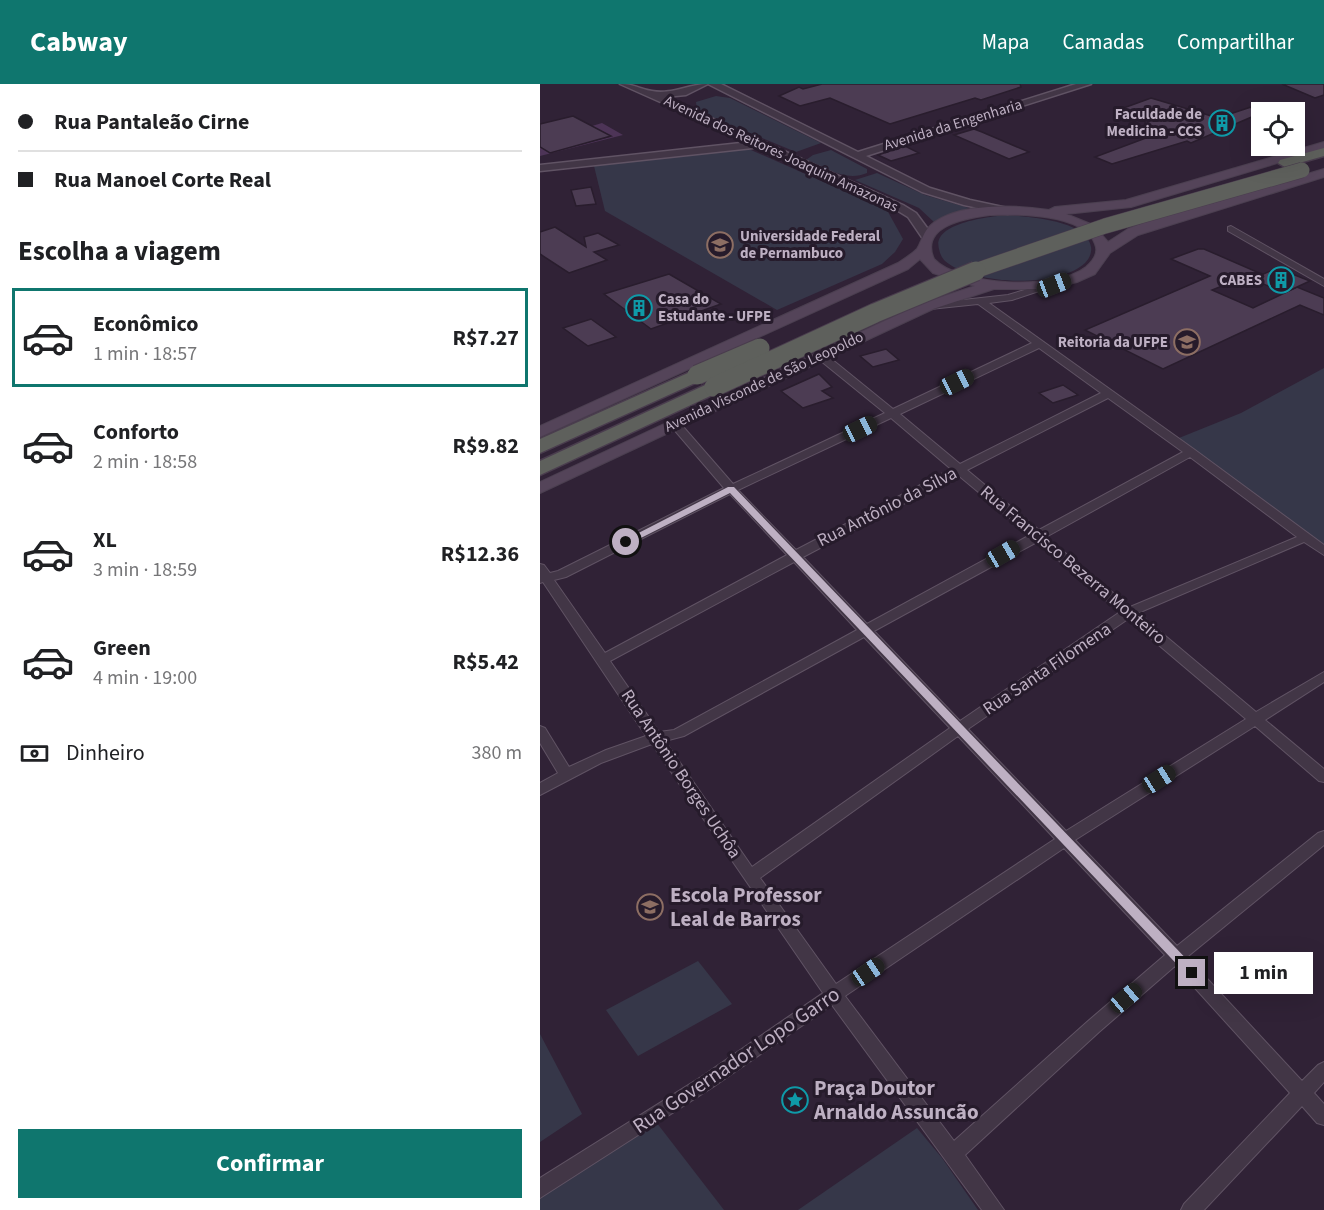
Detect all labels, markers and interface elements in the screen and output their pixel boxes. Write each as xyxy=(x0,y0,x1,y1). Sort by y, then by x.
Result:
text: Cabway xyxy=(30,22,128,62)
text: Mapa xyxy=(982,27,1029,57)
text: Camadas xyxy=(1062,27,1144,57)
text: Compartilhar xyxy=(1177,27,1294,57)
street label: Avenida dos Reitores Joaquim Amazonas xyxy=(661,90,901,218)
street label: Avenida da Engenharia xyxy=(881,94,1025,156)
map controls xyxy=(1251,102,1305,156)
button: locate xyxy=(1251,102,1305,156)
place label: Faculdade de Medicina - CCS xyxy=(1107,104,1202,142)
text: Rua Pantaleão Cirne xyxy=(54,106,249,138)
building icon: Faculdade de Medicina - CCS xyxy=(1207,108,1237,138)
text: Rua Manoel Corte Real xyxy=(54,164,271,196)
place label: Universidade Federal de Pernambuco xyxy=(740,226,881,264)
school or university icon: Universidade Federal de Pernambuco xyxy=(705,230,735,260)
text: Escolha a viagem xyxy=(18,232,221,271)
building icon: CABES xyxy=(1266,265,1296,295)
car xyxy=(1034,270,1074,300)
place label: CABES xyxy=(1219,270,1262,291)
place label: Casa do Estudante - UFPE xyxy=(658,289,771,327)
building icon: Casa do Estudante - UFPE xyxy=(624,293,654,323)
text: Econômico xyxy=(93,308,198,340)
icon: car xyxy=(21,311,75,365)
text: R$7.27 xyxy=(452,322,519,354)
street label: Avenida Visconde de São Leopoldo xyxy=(661,327,867,437)
school or university icon: Reitoria da UFPE xyxy=(1172,327,1202,357)
place label: Reitoria da UFPE xyxy=(1058,332,1168,353)
text: 1 min · 18:57 xyxy=(93,340,197,368)
car xyxy=(937,366,977,398)
car xyxy=(840,413,880,445)
text: Conforto xyxy=(93,416,179,448)
icon: car xyxy=(21,419,75,473)
text: R$9.82 xyxy=(452,430,519,462)
text: 2 min · 18:58 xyxy=(93,448,197,476)
street label: Rua Antônio da Silva xyxy=(813,461,961,553)
street label: Rua Francisco Bezerra Monteiro xyxy=(975,480,1171,650)
text: XL xyxy=(93,524,117,556)
icon: car xyxy=(21,527,75,581)
route start xyxy=(612,528,639,555)
car xyxy=(983,537,1023,571)
text: R$12.36 xyxy=(441,538,519,570)
text: 3 min · 18:59 xyxy=(93,556,197,584)
street label: Rua Santa Filomena xyxy=(978,617,1116,721)
text: Green xyxy=(93,632,151,664)
icon: car xyxy=(21,635,75,689)
text: R$5.42 xyxy=(452,646,519,678)
text: 4 min · 19:00 xyxy=(93,664,197,692)
street label: Rua Antônio Borges Uchôa xyxy=(615,685,747,863)
icon: cash xyxy=(18,737,51,770)
text: Dinheiro xyxy=(66,737,145,769)
text: 380 m xyxy=(472,739,522,767)
car xyxy=(1139,762,1179,796)
place label: Escola Professor Leal de Barros xyxy=(670,880,822,934)
school or university icon: Escola Professor Leal de Barros xyxy=(635,892,665,922)
callout: 1 min xyxy=(1213,952,1312,994)
car xyxy=(848,954,888,990)
route end xyxy=(1178,959,1205,986)
text: 1 min xyxy=(1239,959,1288,987)
street label: Rua Governador Lopo Garro xyxy=(626,979,846,1141)
car xyxy=(1106,980,1146,1016)
place label: Praça Doutor Arnaldo Assuncão xyxy=(813,1073,979,1127)
place icon: Praça Doutor Arnaldo Assuncão xyxy=(780,1085,810,1115)
button: Confirmar xyxy=(18,1129,522,1198)

